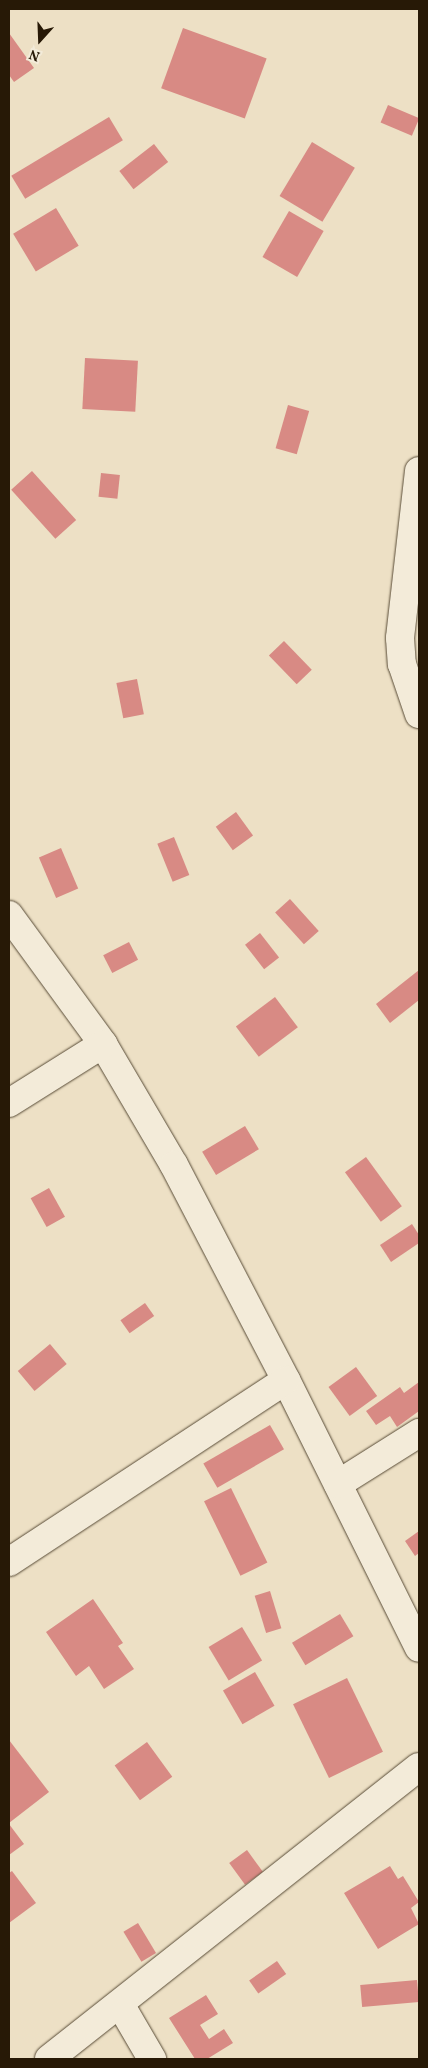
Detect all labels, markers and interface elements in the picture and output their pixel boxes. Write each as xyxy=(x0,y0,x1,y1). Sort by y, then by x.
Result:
north arrow xyxy=(15,15,65,65)
text: N xyxy=(27,44,43,65)

